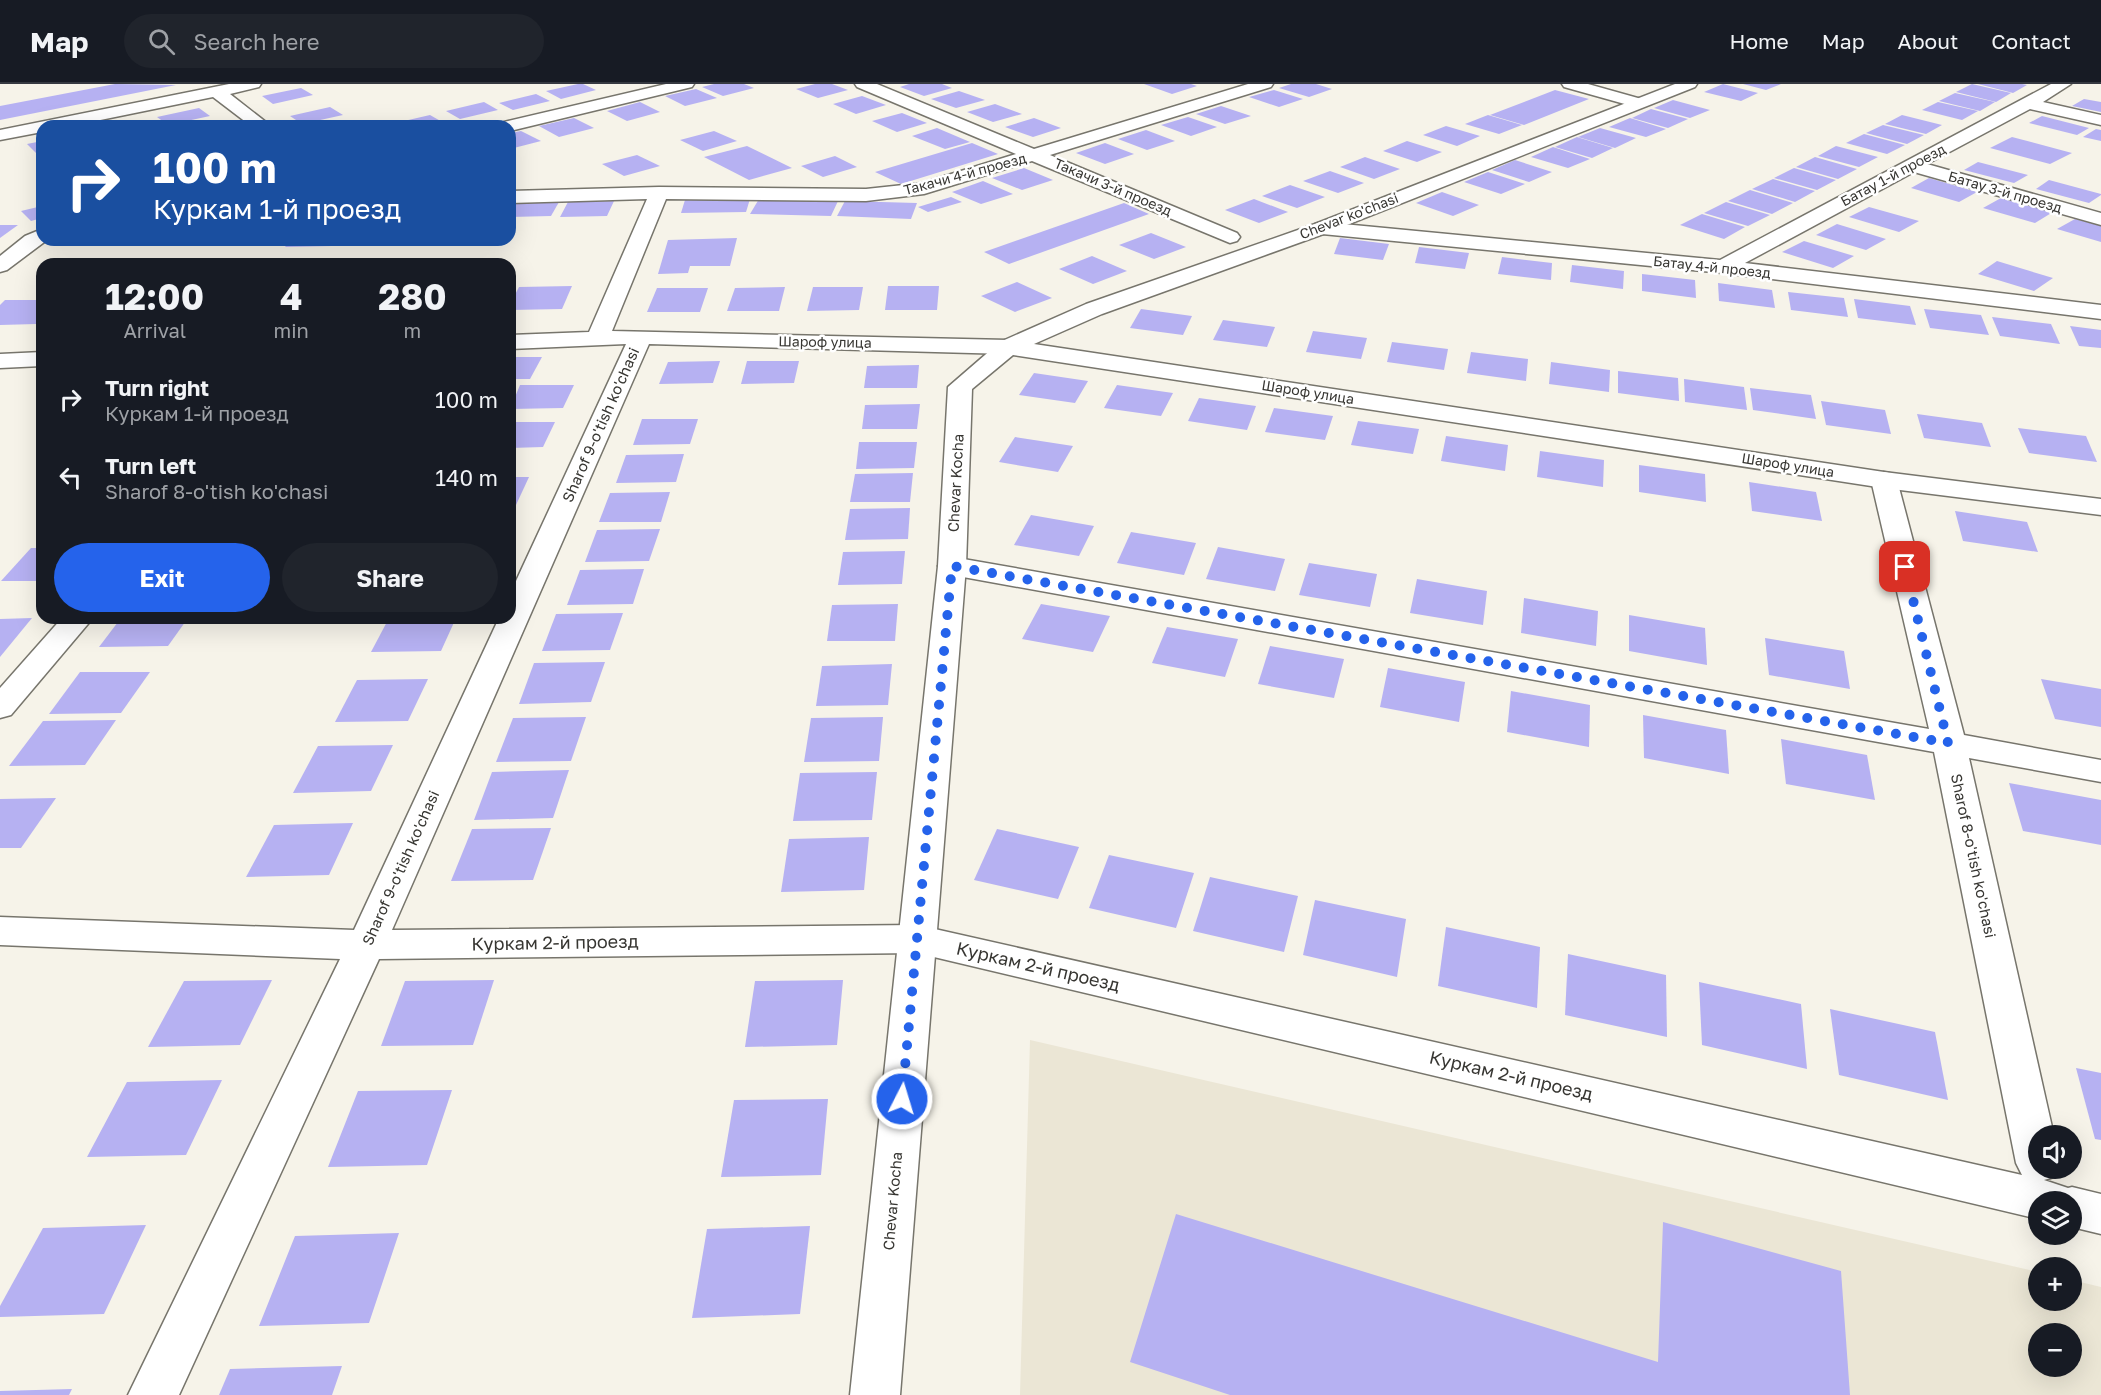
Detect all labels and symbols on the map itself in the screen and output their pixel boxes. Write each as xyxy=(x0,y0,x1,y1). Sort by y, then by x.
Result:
street label: Батау 1-й проезд xyxy=(1838,140,1948,209)
street label: Такачи 4-й проезд xyxy=(902,149,1029,198)
street label: Такачи 3-й проезд xyxy=(1052,154,1175,219)
street label: Батау 3-й проезд xyxy=(1946,167,2064,216)
street label: Chevar ko'chasi xyxy=(1297,189,1401,242)
street label: Батау 4-й проезд xyxy=(1653,252,1772,281)
street label: Шароф улица xyxy=(778,332,872,351)
street label: Sharof 9-o'tish ko'chasi xyxy=(558,344,642,505)
street label: Шароф улица xyxy=(1261,376,1356,407)
street label: Chevar Kocha xyxy=(943,433,967,533)
street label: Шароф улица xyxy=(1741,449,1836,480)
pin xyxy=(1879,541,1930,592)
street label: Sharof 8-o'tish ko'chasi xyxy=(1948,772,2000,940)
street label: Sharof 9-o'tish ko'chasi xyxy=(358,787,442,948)
street label: Куркам 2-й проезд xyxy=(471,930,639,954)
street label: Куркам 2-й проезд xyxy=(954,937,1122,996)
street label: Куркам 2-й проезд xyxy=(1427,1046,1595,1105)
position arrow xyxy=(870,1067,934,1131)
street label: Chevar Kocha xyxy=(879,1151,905,1251)

